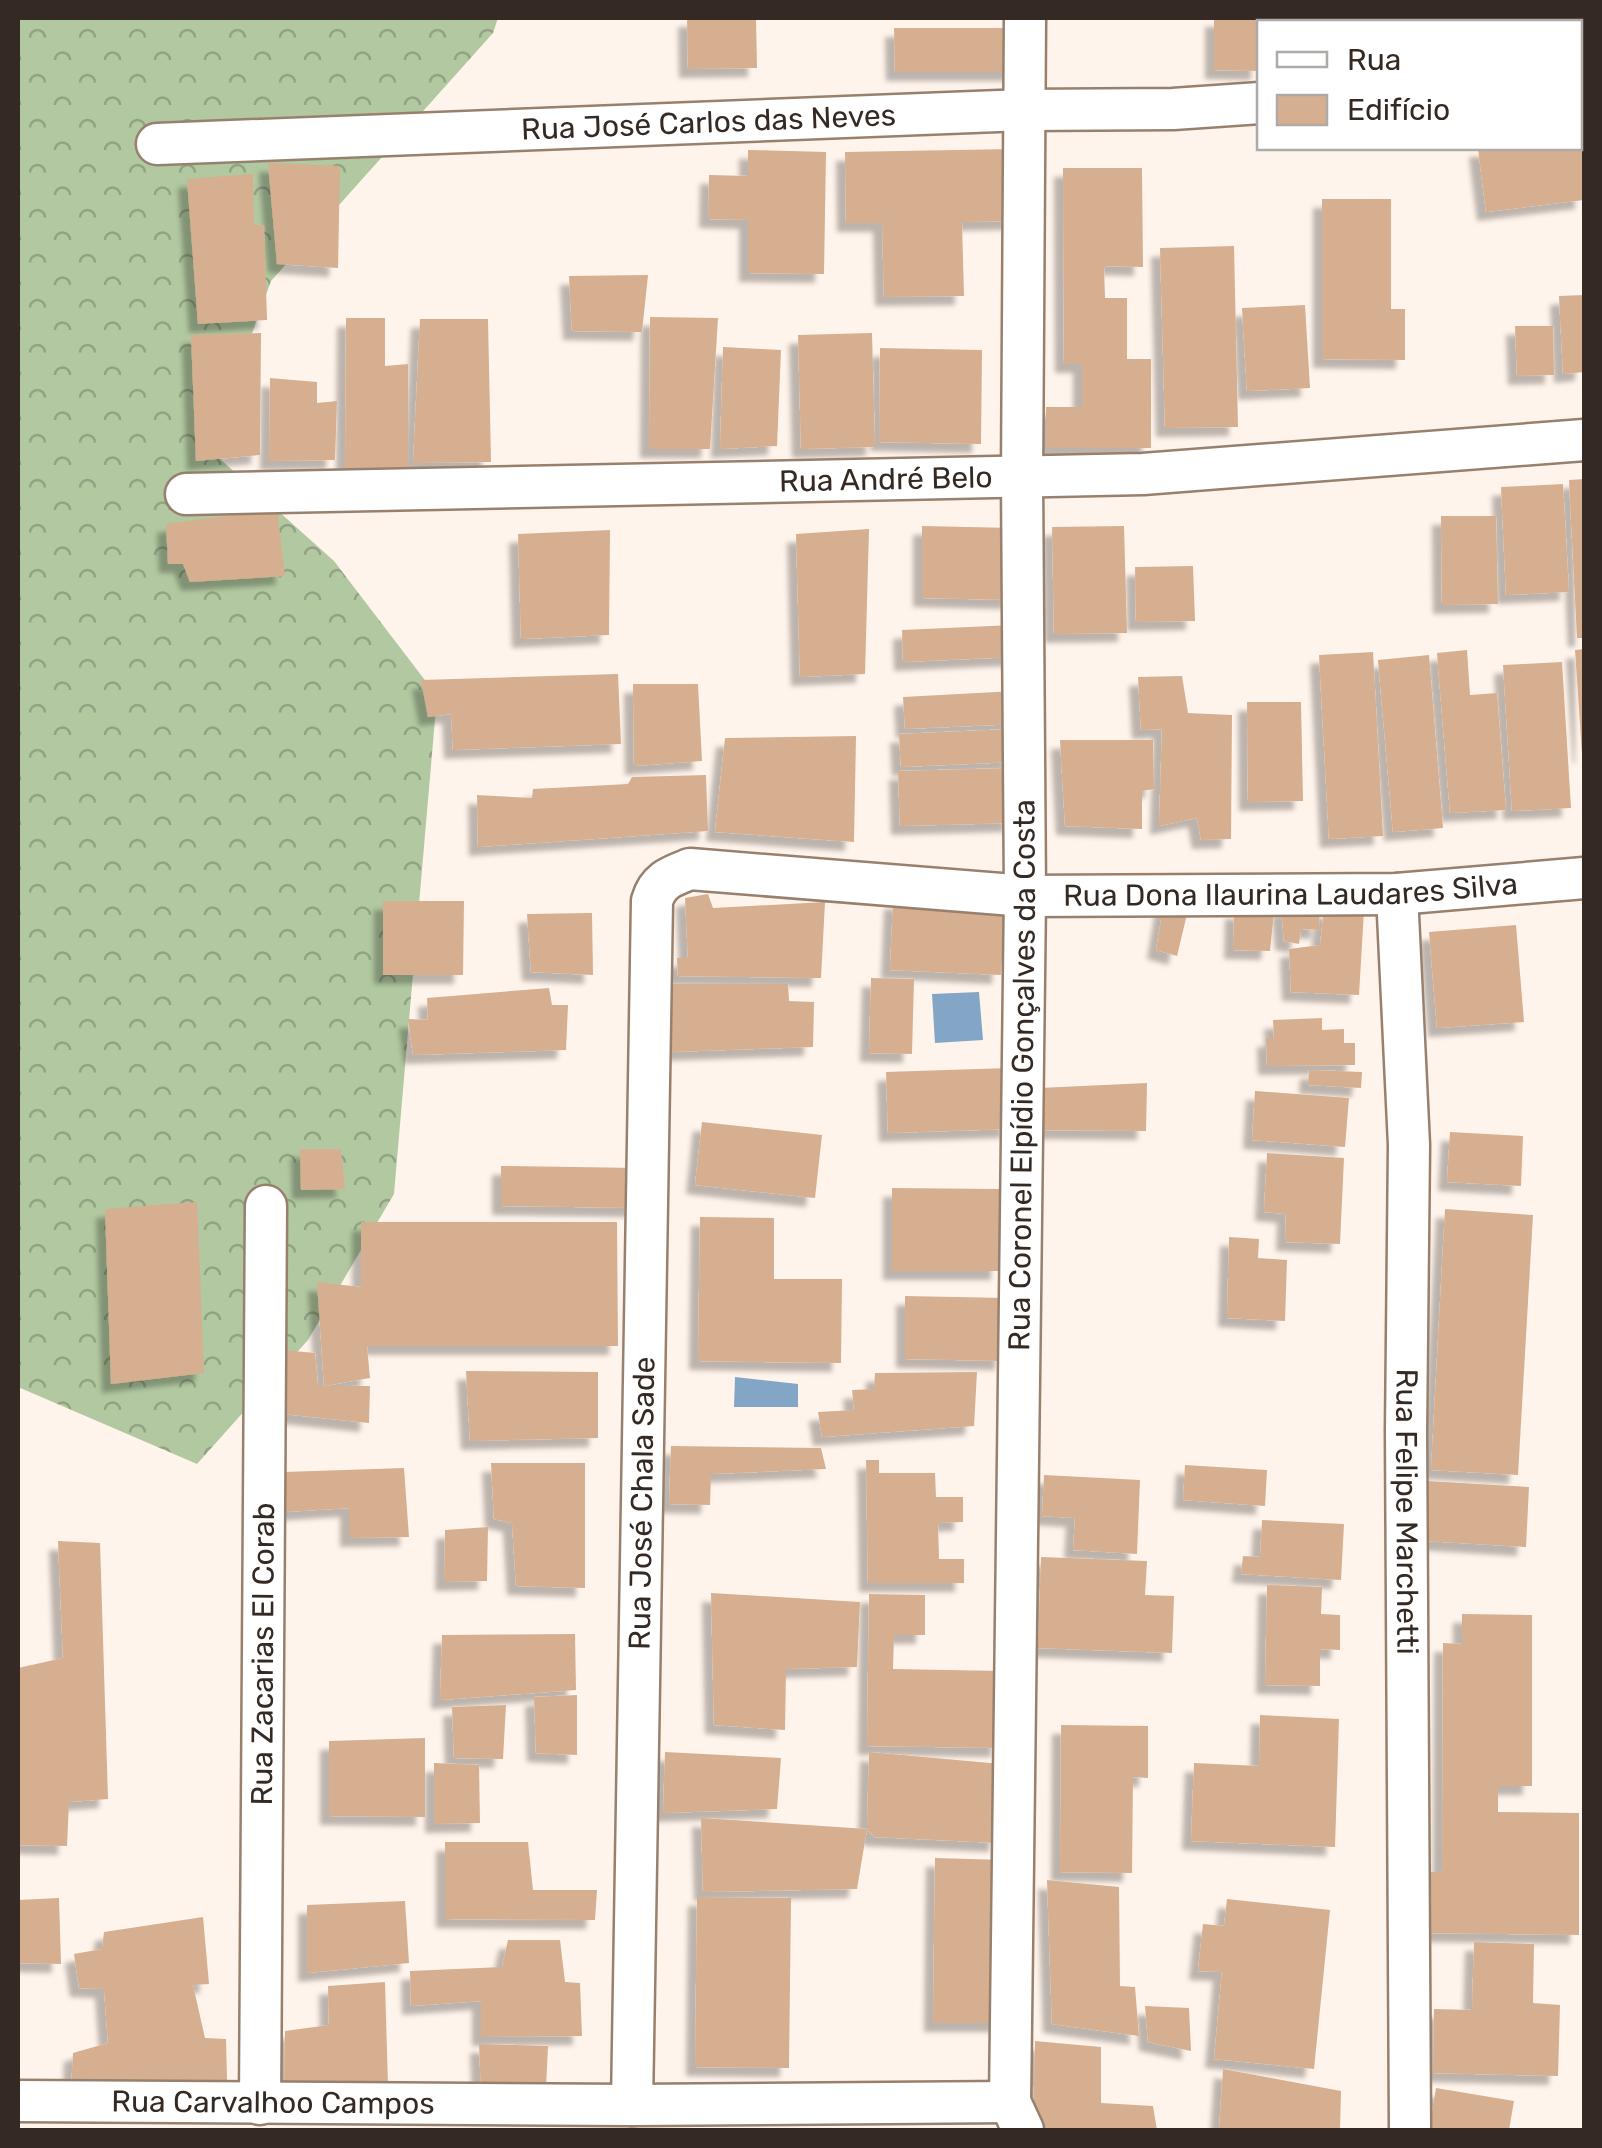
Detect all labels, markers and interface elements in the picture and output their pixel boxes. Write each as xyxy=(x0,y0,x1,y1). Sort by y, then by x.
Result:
legend xyxy=(1257,20,1582,150)
text: Rua xyxy=(1347,42,1401,78)
text: Edifício xyxy=(1347,92,1450,128)
street label: Rua José Carlos das Neves xyxy=(521,97,897,148)
street label: Rua André Belo xyxy=(779,459,993,500)
street label: Rua Coronel Elpídio Gonçalves da Costa xyxy=(1001,799,1043,1351)
street label: Rua Dona Ilaurina Laudares Silva xyxy=(1063,866,1519,914)
street label: Rua José Chala Sade xyxy=(622,1356,662,1650)
street label: Rua Felipe Marchetti xyxy=(1388,1368,1425,1655)
street label: Rua Zacarias El Corab xyxy=(244,1502,282,1806)
street label: Rua Carvalhoo Campos xyxy=(111,2084,435,2122)

